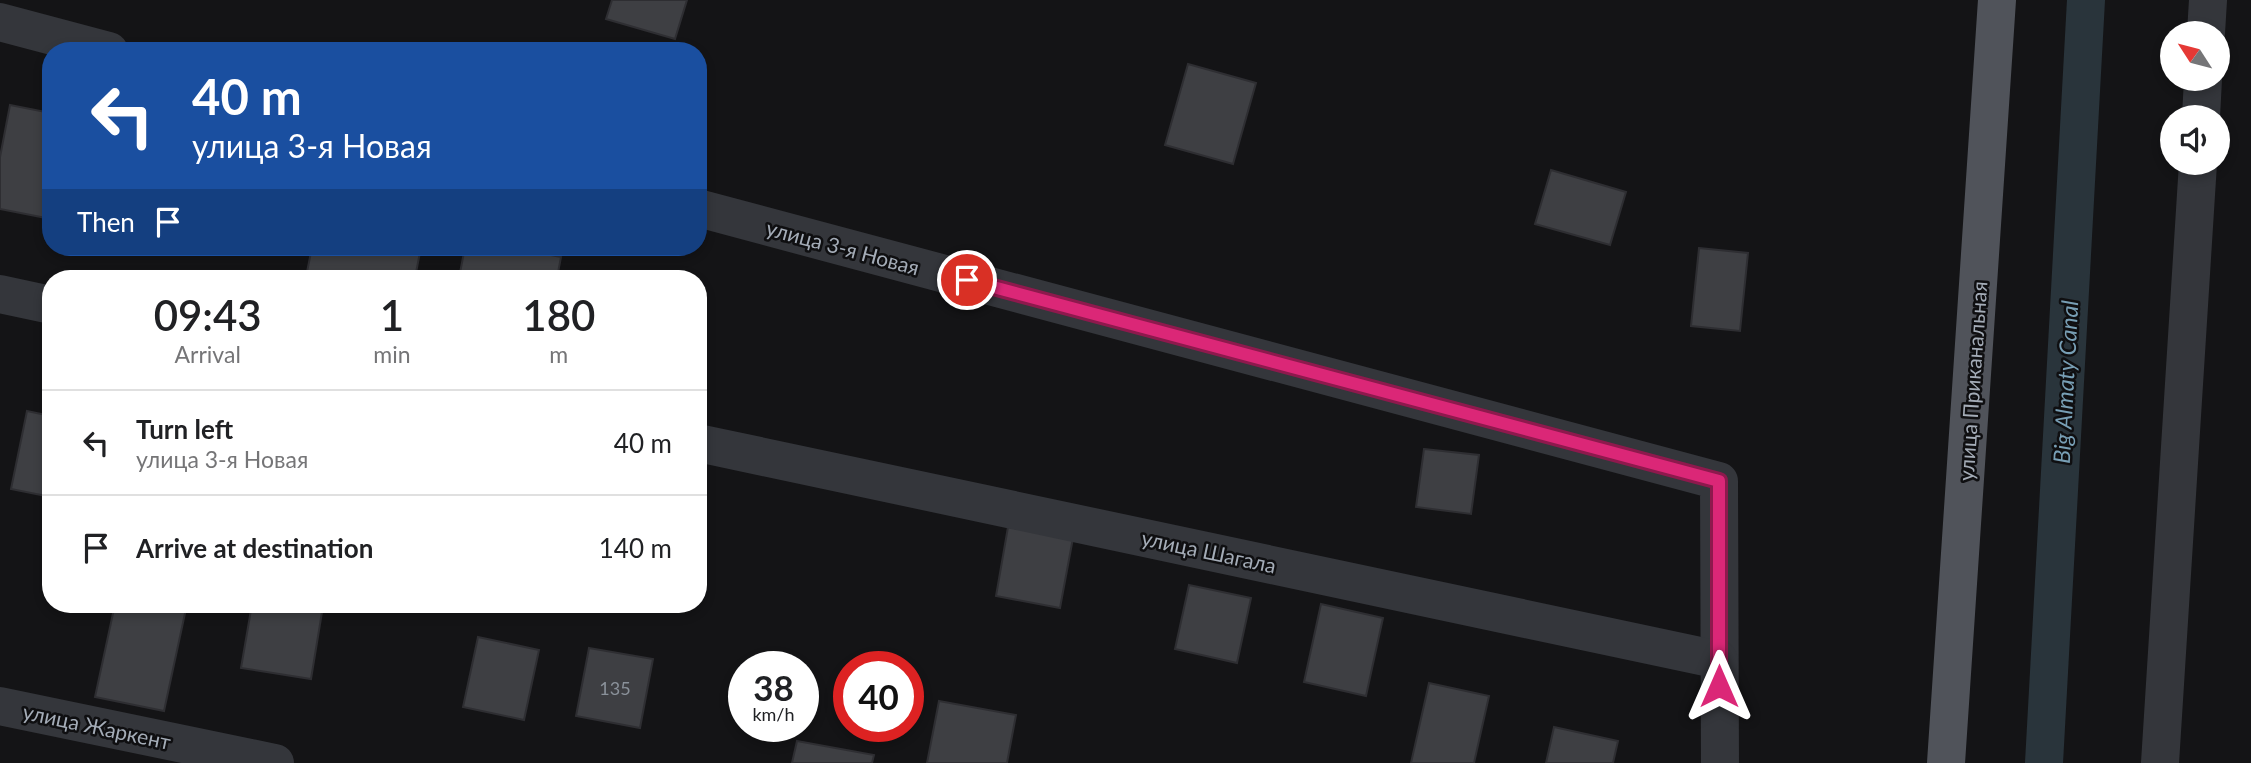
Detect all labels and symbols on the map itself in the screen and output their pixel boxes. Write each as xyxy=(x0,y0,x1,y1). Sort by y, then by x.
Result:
north arrow xyxy=(2160,21,2230,91)
street label: улица 3-я Новая xyxy=(764,215,922,279)
pin xyxy=(937,250,997,310)
street label: улица Приканальная xyxy=(1953,280,1991,482)
water label: Big Almaty Canal xyxy=(2047,300,2083,464)
street label: улица Шагала xyxy=(1139,525,1279,577)
position arrow xyxy=(1682,649,1756,723)
speed limit sign: 40 xyxy=(833,651,924,742)
house number: 135 xyxy=(599,677,631,699)
street label: улица Жаркент xyxy=(21,698,174,754)

